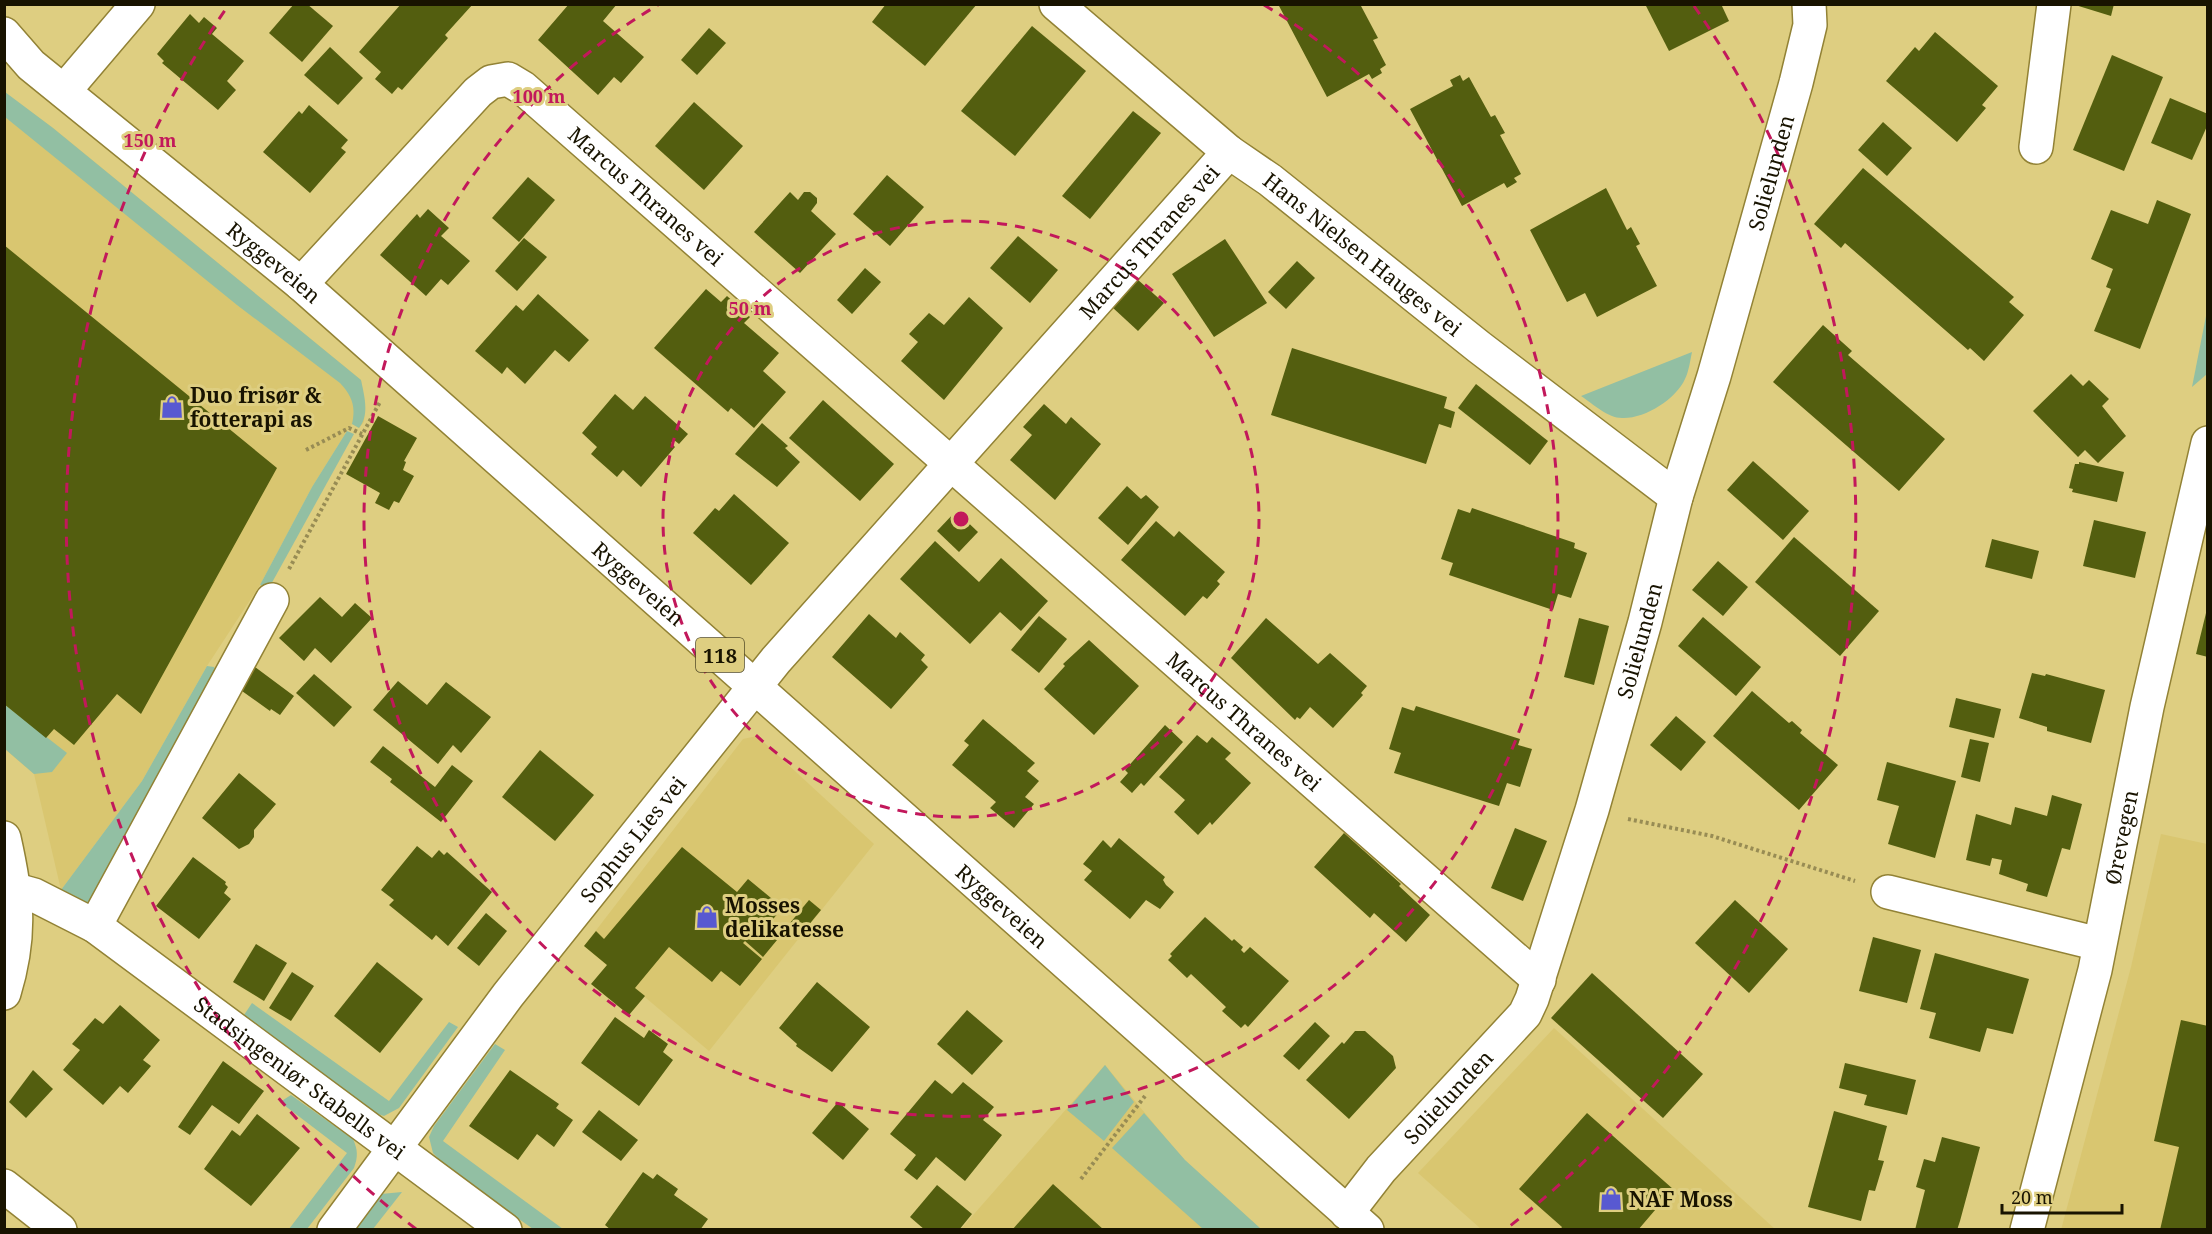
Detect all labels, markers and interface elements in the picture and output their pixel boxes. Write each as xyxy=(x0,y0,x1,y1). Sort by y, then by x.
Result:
text: 100 m xyxy=(513,84,566,108)
street label: Solielunden xyxy=(1741,112,1800,234)
street label: Marcus Thranes vei xyxy=(563,120,730,272)
text: 150 m xyxy=(124,128,177,152)
street label: Marcus Thranes vei xyxy=(1073,158,1225,325)
street label: Hans Nielsen Hauges vei xyxy=(1258,166,1468,342)
street label: Ryggeveien xyxy=(221,215,327,309)
text: 50 m xyxy=(729,296,772,320)
place label: Duo frisør & fotterapi as xyxy=(190,381,322,433)
shop icon: Duo frisør & fotterapi as xyxy=(159,394,185,420)
centre of rings xyxy=(951,509,971,529)
street label: Ryggeveien xyxy=(587,535,690,632)
street label: Solielunden xyxy=(1610,580,1668,702)
road number: 118 xyxy=(696,638,744,672)
street label: Marcus Thranes vei xyxy=(1161,645,1328,797)
street label: Sophus Lies vei xyxy=(574,770,692,908)
street label: Ørevegen xyxy=(2098,787,2144,887)
street label: Ryggeveien xyxy=(950,858,1054,954)
place label: Mosses delikatesse xyxy=(725,891,844,943)
shop icon: Mosses delikatesse xyxy=(694,904,720,930)
street label: Stadsingeniør Stabells vei xyxy=(188,990,411,1166)
street label: Solielunden xyxy=(1397,1044,1499,1150)
scale bar xyxy=(2002,1177,2122,1215)
place label: NAF Moss xyxy=(1629,1185,1733,1213)
text: 20 m xyxy=(2011,1185,2053,1209)
shop icon: NAF Moss xyxy=(1598,1186,1624,1212)

